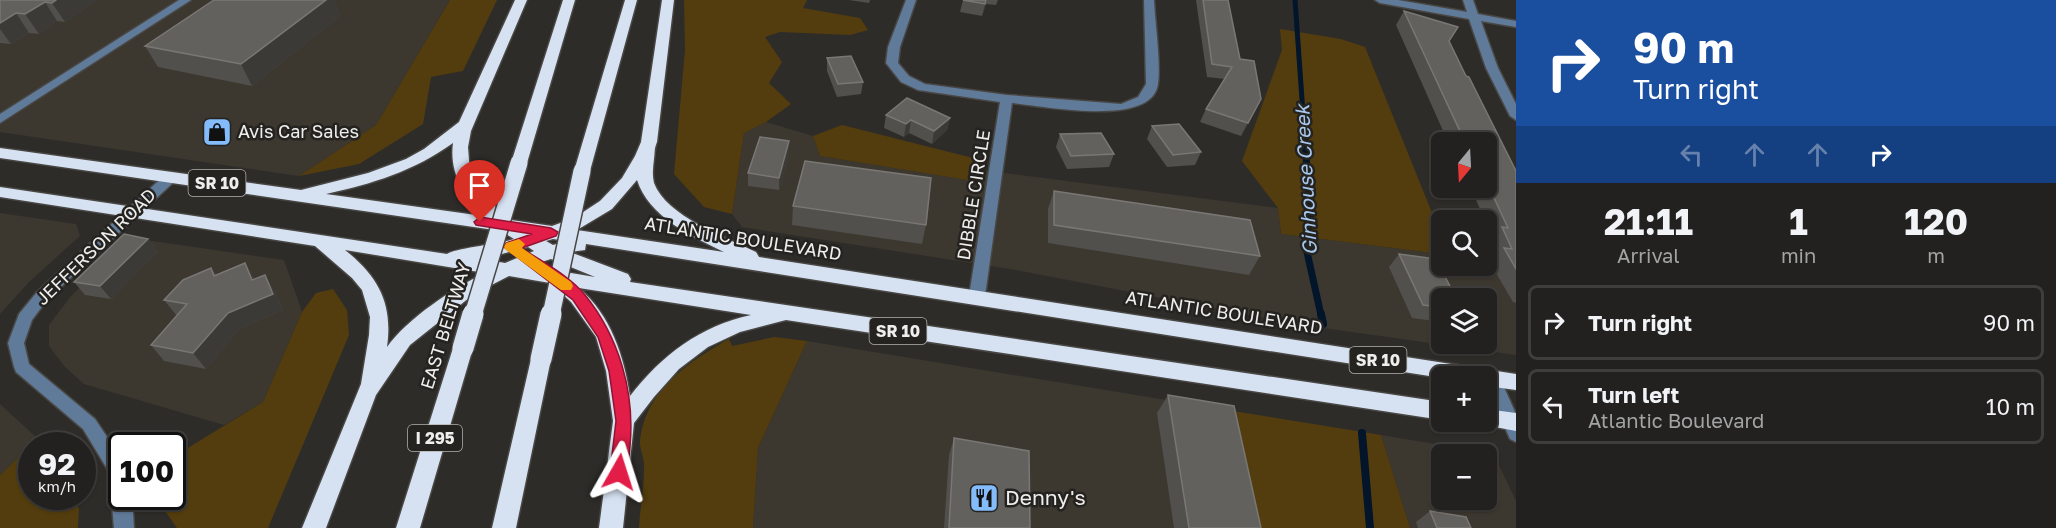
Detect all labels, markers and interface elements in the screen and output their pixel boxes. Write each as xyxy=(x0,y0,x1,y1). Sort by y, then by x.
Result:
text: 90 m xyxy=(1633,22,1734,72)
icon: right xyxy=(1534,24,1612,102)
text: Turn right xyxy=(1633,73,1759,105)
water label: Ginhouse Creek xyxy=(1289,101,1321,256)
shop icon: Avis Car Sales xyxy=(201,116,233,148)
place label: Avis Car Sales xyxy=(238,120,359,142)
street label: DIBBLE CIRCLE xyxy=(952,128,994,262)
north arrow xyxy=(1431,132,1497,198)
map controls xyxy=(1431,132,1497,510)
icon: left xyxy=(1675,138,1708,171)
icon: ahead xyxy=(1738,138,1771,171)
icon: ahead xyxy=(1801,138,1834,171)
icon: right xyxy=(1864,138,1897,171)
pin xyxy=(454,160,505,222)
icon: arrive xyxy=(463,169,496,202)
road number: SR 10 xyxy=(188,170,246,196)
street label: JEFFERSON ROAD xyxy=(31,183,160,309)
text: 21:11 xyxy=(1604,200,1693,243)
text: 1 xyxy=(1789,200,1808,243)
text: 120 xyxy=(1904,200,1968,243)
button: search xyxy=(1431,210,1497,276)
street label: ATLANTIC BOULEVARD xyxy=(643,212,843,264)
text: Arrival xyxy=(1617,243,1680,267)
text: min xyxy=(1781,243,1816,267)
text: m xyxy=(1927,243,1945,267)
street label: EAST BELTWAY xyxy=(415,259,475,392)
street label: ATLANTIC BOULEVARD xyxy=(1124,286,1324,338)
button: layers xyxy=(1431,288,1497,354)
icon: right xyxy=(1537,306,1570,339)
text: Turn right xyxy=(1588,309,1692,336)
text: 90 m xyxy=(1983,309,2035,336)
road number: SR 10 xyxy=(870,318,926,344)
road number: SR 10 xyxy=(1350,347,1406,373)
button: + xyxy=(1431,366,1497,432)
text: Turn left xyxy=(1588,381,1679,408)
icon: left xyxy=(1537,390,1570,423)
text: 10 m xyxy=(1986,393,2035,420)
text: Atlantic Boulevard xyxy=(1588,408,1764,432)
road number: I 295 xyxy=(408,425,462,451)
speed limit sign: 100 xyxy=(108,432,186,510)
position arrow xyxy=(587,440,651,504)
button: − xyxy=(1431,444,1497,510)
text: 92 xyxy=(38,446,76,482)
text: km/h xyxy=(38,477,76,495)
restaurant icon: Denny's xyxy=(968,482,1000,514)
place label: Denny's xyxy=(1005,484,1086,510)

